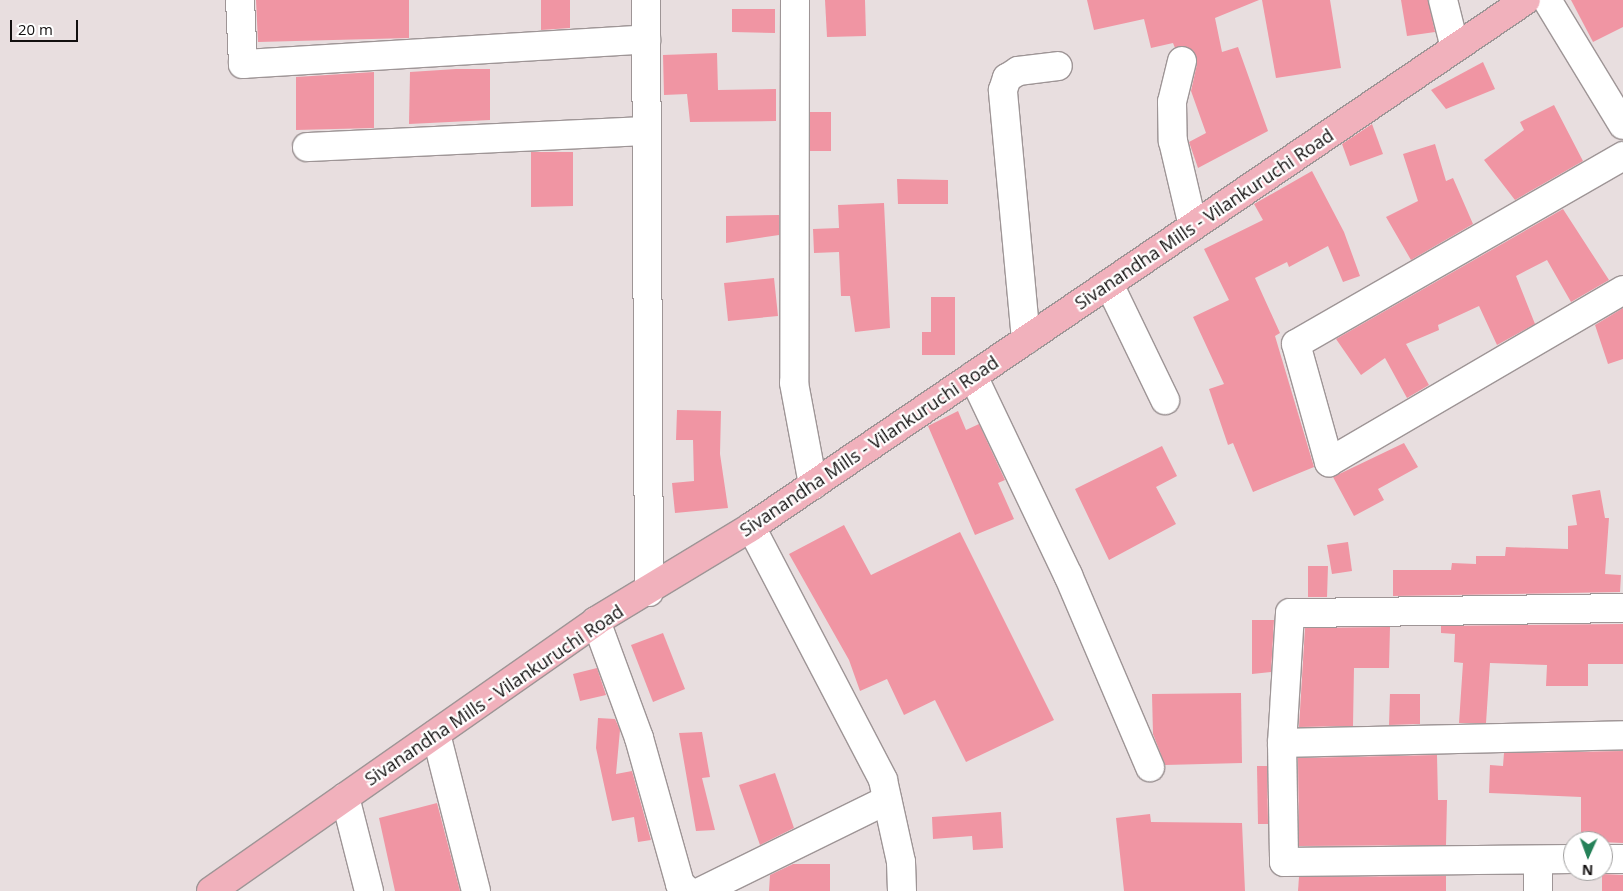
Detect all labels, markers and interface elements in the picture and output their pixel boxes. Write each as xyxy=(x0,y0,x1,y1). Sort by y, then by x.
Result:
scale bar xyxy=(12,10,80,42)
text: 20 m xyxy=(18,19,53,39)
street label: Sivanandha Mills - Vilankuruchi Road xyxy=(1071,124,1337,314)
street label: Sivanandha Mills - Vilankuruchi Road xyxy=(736,351,1002,541)
street label: Sivanandha Mills - Vilankuruchi Road xyxy=(361,600,627,790)
north arrow xyxy=(1563,831,1613,881)
text: N xyxy=(1581,861,1594,880)

